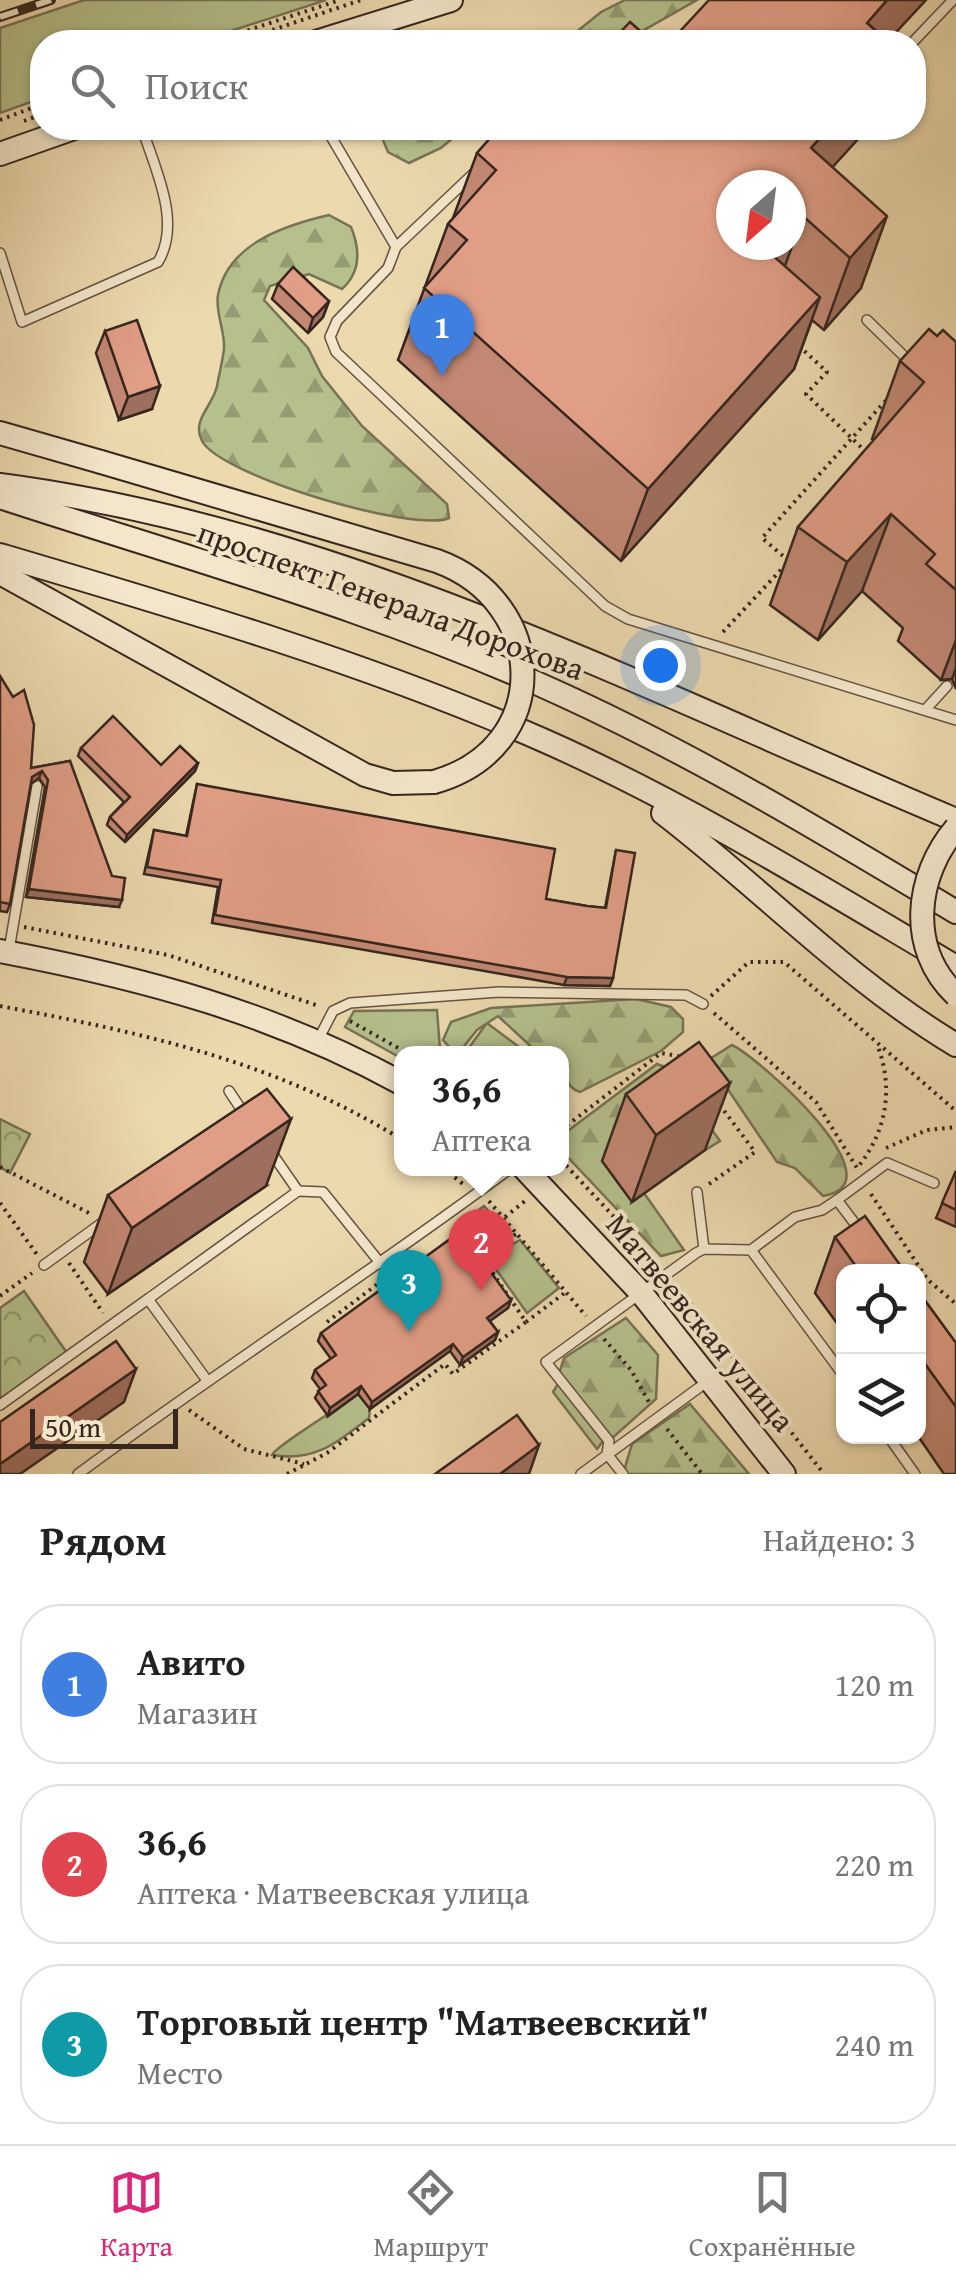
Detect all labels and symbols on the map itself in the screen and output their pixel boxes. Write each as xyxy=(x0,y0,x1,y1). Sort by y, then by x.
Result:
north arrow xyxy=(716,170,806,260)
pin: 1 xyxy=(410,294,474,376)
street label: проспект Генерала Дорохова xyxy=(191,508,592,692)
your location xyxy=(635,640,686,691)
street label: Матвеевская улица xyxy=(595,1202,807,1442)
pin: 2 xyxy=(448,1208,514,1291)
pin: 3 xyxy=(376,1250,442,1332)
scale bar xyxy=(30,1404,178,1448)

